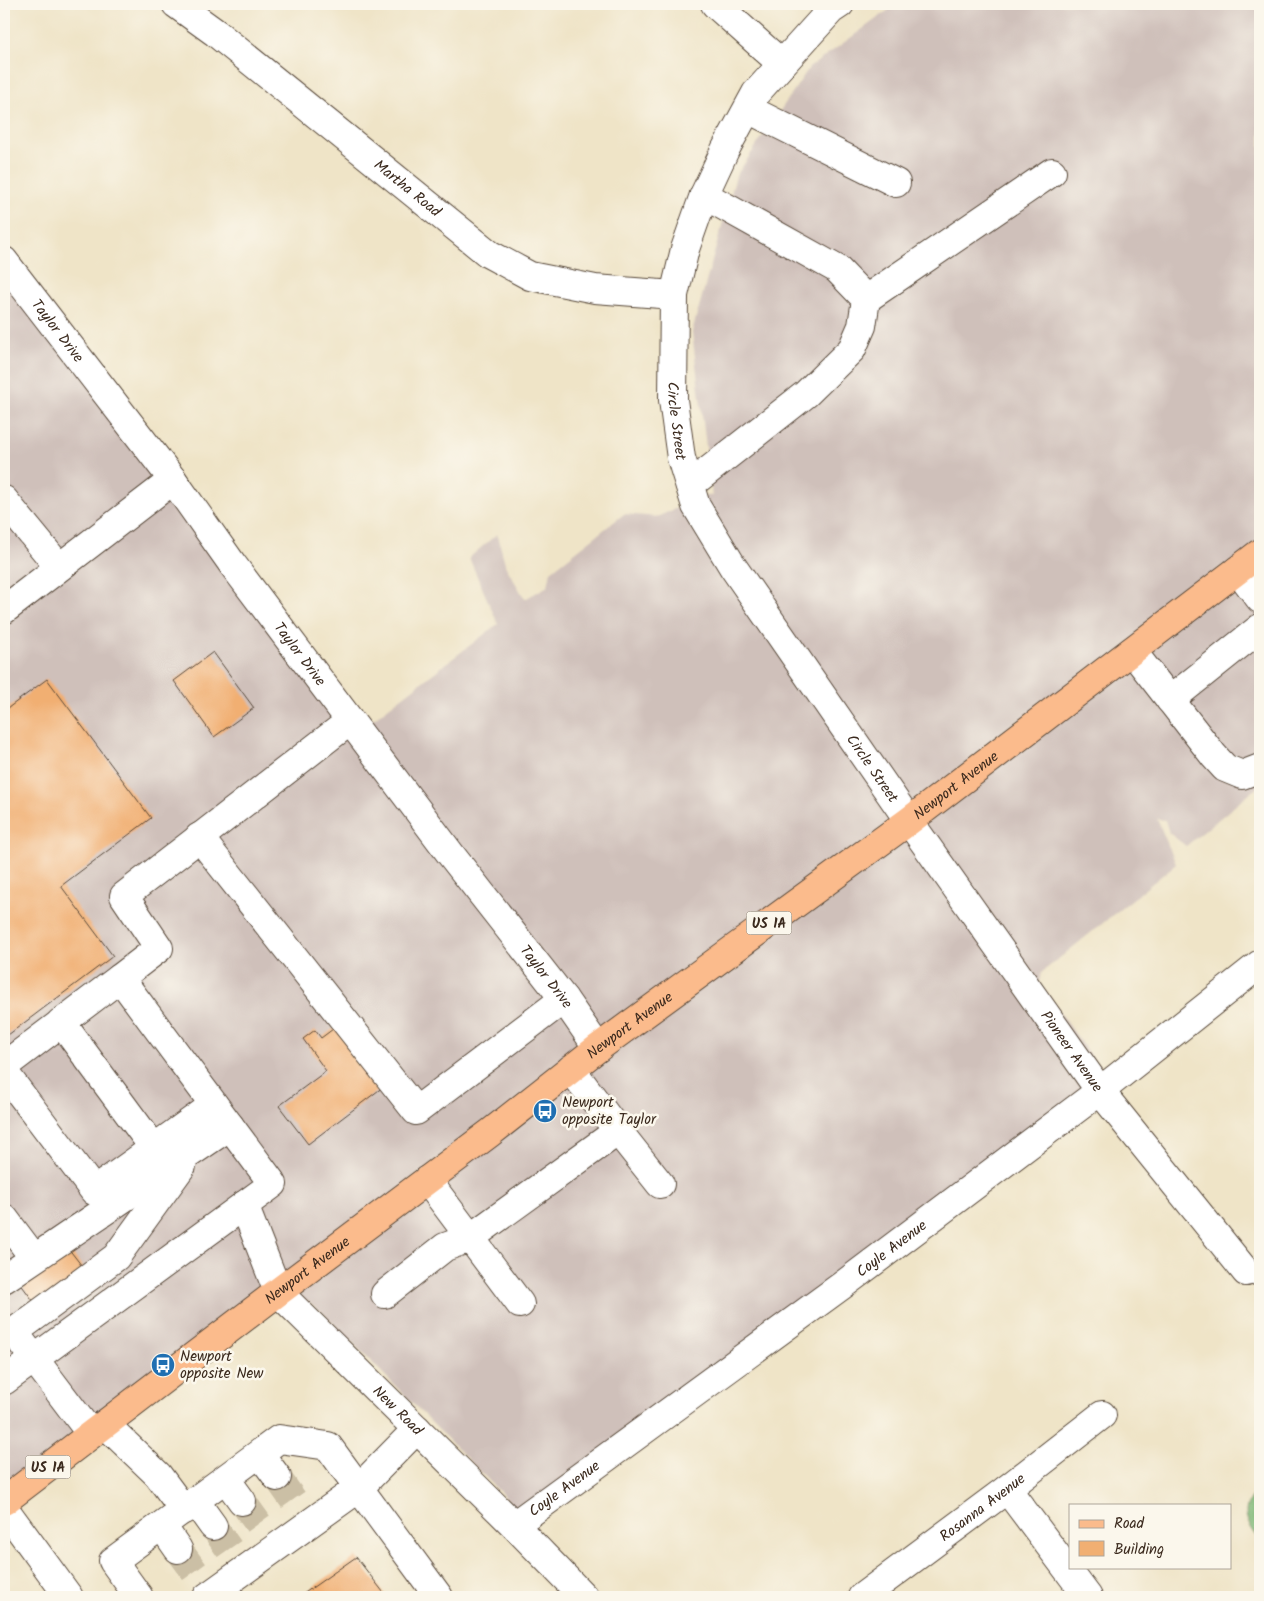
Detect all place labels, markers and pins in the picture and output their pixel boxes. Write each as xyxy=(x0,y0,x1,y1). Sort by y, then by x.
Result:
place label: Newport opposite Taylor xyxy=(562,1091,657,1132)
bus stop icon: Newport opposite Taylor xyxy=(532,1098,558,1124)
place label: Newport opposite New xyxy=(180,1345,264,1386)
bus stop icon: Newport opposite New xyxy=(150,1352,176,1378)

